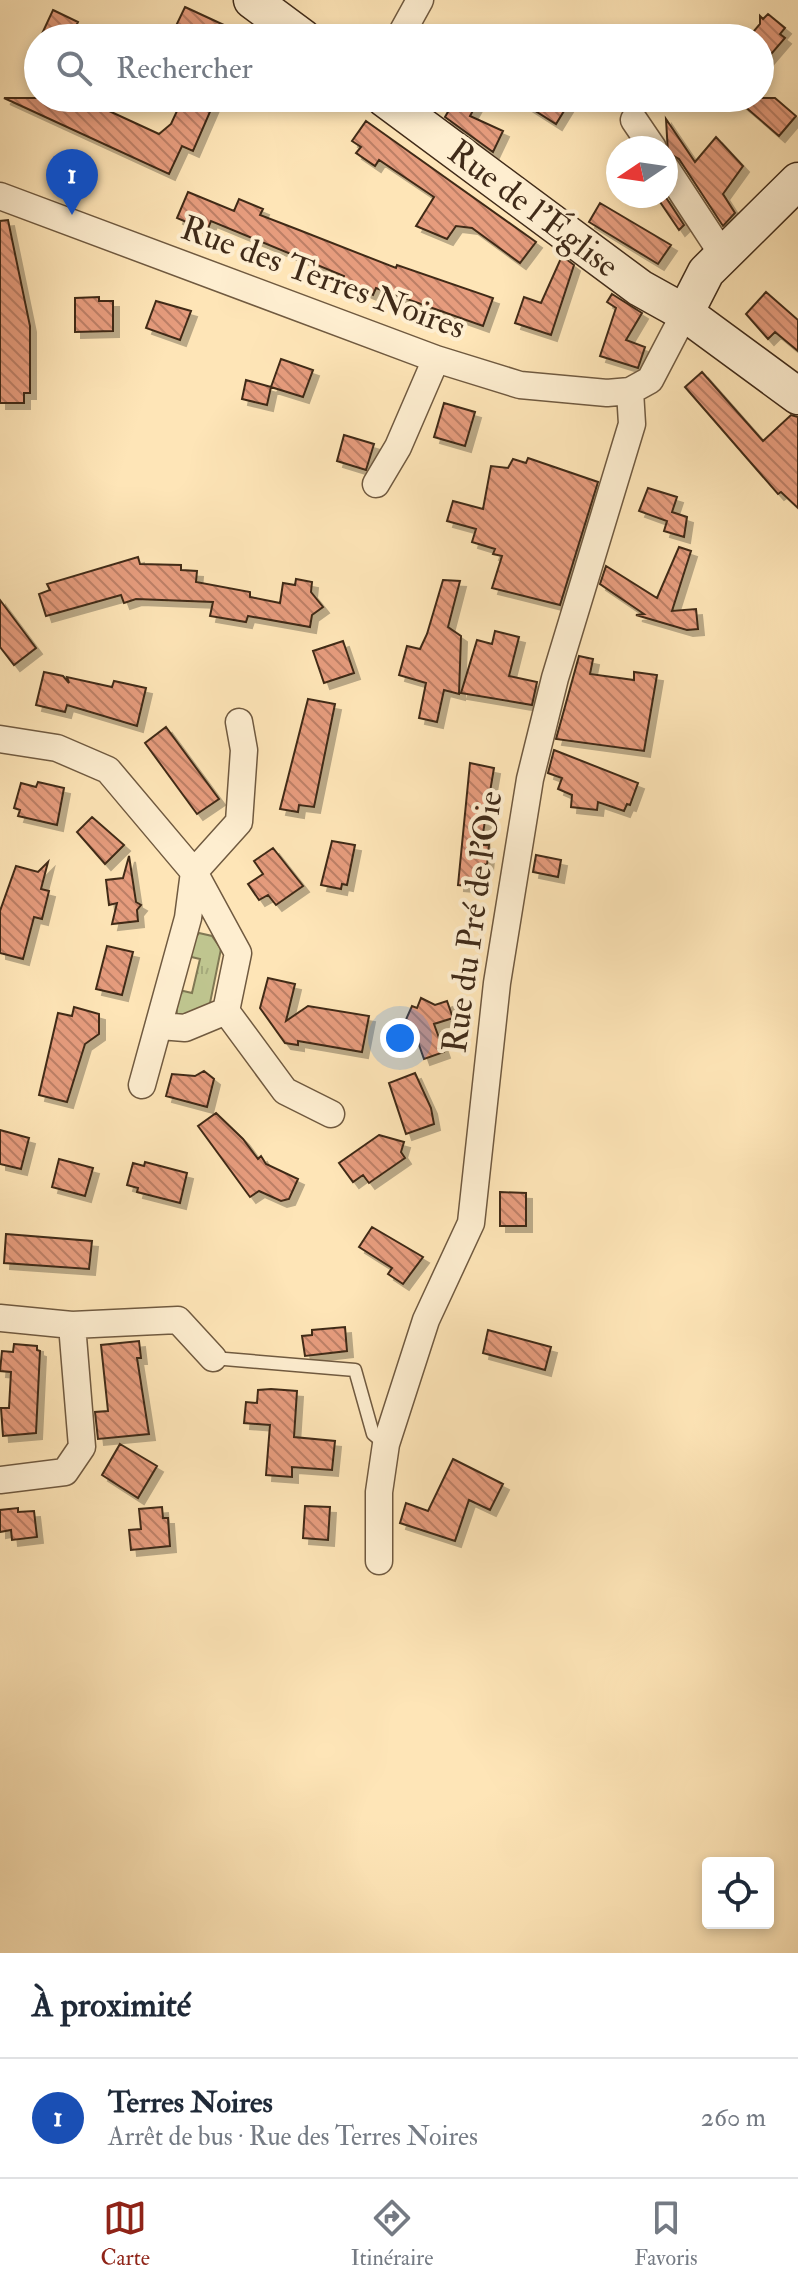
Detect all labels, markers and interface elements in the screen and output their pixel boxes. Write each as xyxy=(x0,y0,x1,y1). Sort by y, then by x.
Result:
search box xyxy=(24,24,774,112)
icon: search xyxy=(52,46,96,90)
text: Rechercher xyxy=(116,50,253,87)
street label: Rue de l'Église xyxy=(439,130,628,287)
north arrow xyxy=(606,136,678,208)
pin: 1 xyxy=(46,149,98,215)
street label: Rue des Terres Noires xyxy=(175,207,471,349)
street label: Rue du Pré de l'Oie xyxy=(433,788,513,1056)
your location xyxy=(380,1018,420,1058)
map controls xyxy=(702,1857,774,1929)
button: locate xyxy=(702,1857,774,1929)
text: À proximité xyxy=(32,1984,191,2027)
text: Terres Noires xyxy=(108,2084,273,2121)
text: 1 xyxy=(53,2102,63,2134)
text: 260 m xyxy=(701,2102,766,2134)
text: Arrêt de bus · Rue des Terres Noires xyxy=(108,2121,478,2153)
tab: Carte xyxy=(100,2196,150,2272)
tab: Itinéraire xyxy=(351,2196,433,2272)
tab: Favoris xyxy=(634,2196,698,2272)

